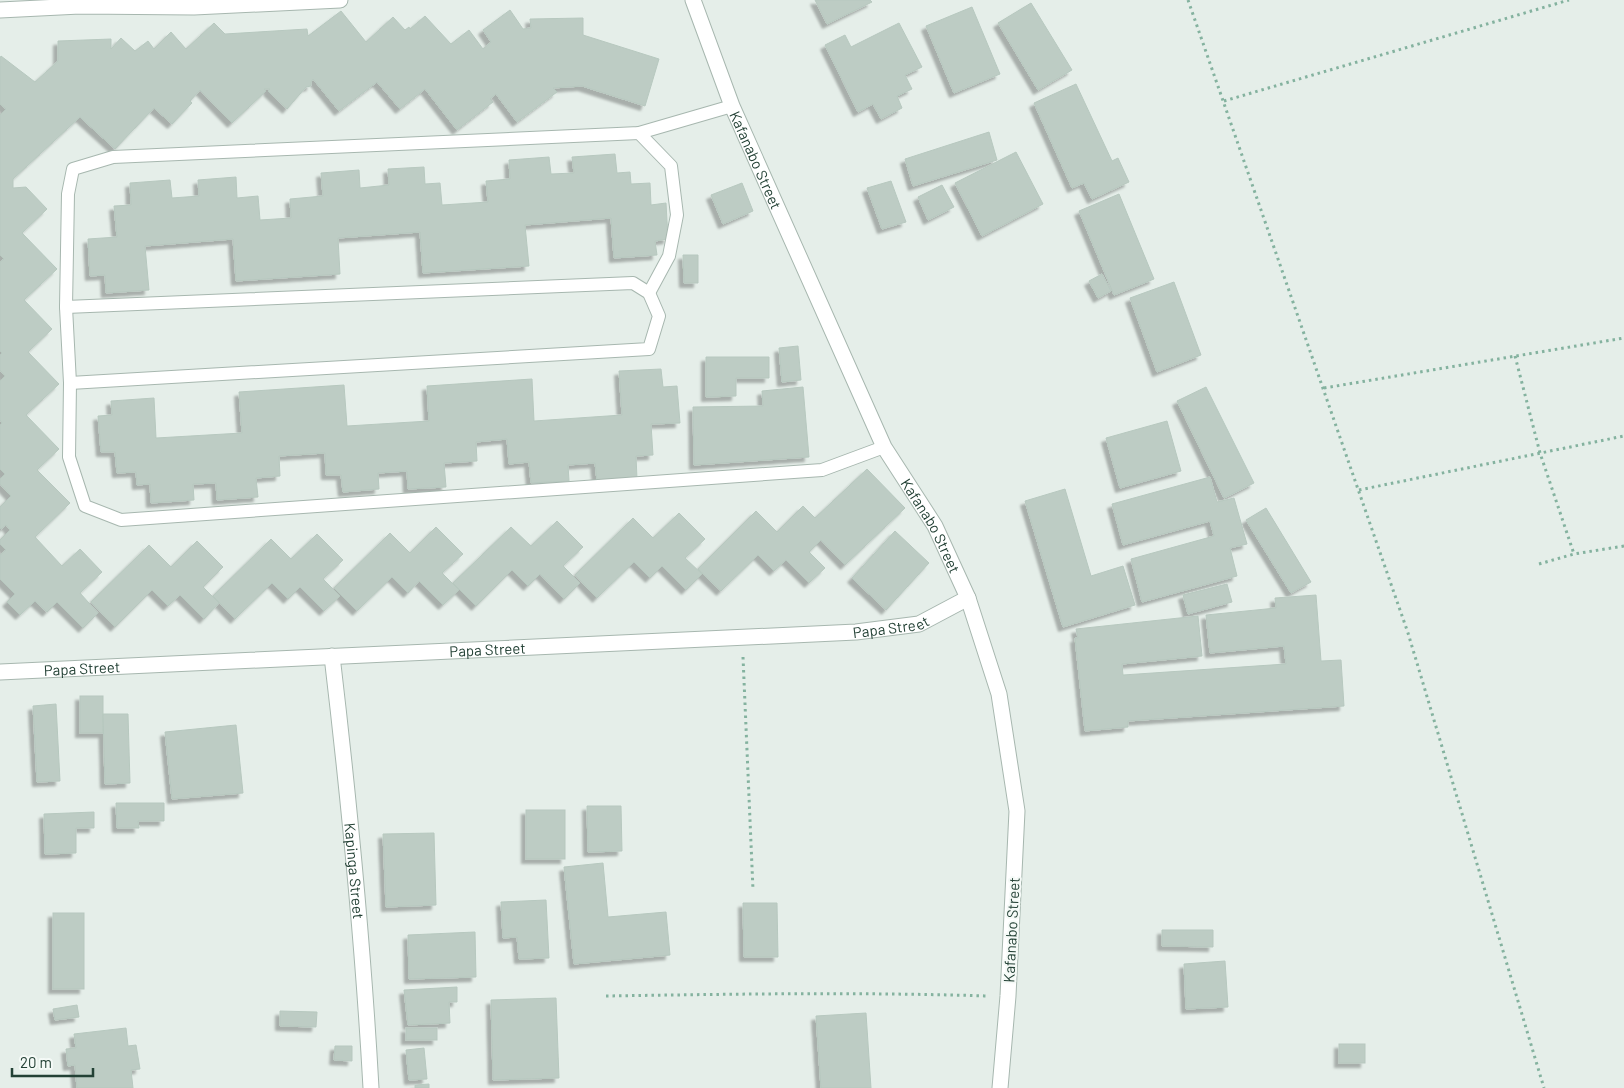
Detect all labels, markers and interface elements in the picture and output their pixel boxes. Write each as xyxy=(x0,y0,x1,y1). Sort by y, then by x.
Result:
street label: Kafanabo Street xyxy=(726,108,786,212)
street label: Kafanabo Street xyxy=(898,475,964,576)
street label: Papa Street xyxy=(852,611,932,641)
street label: Papa Street xyxy=(449,638,526,660)
street label: Papa Street xyxy=(43,657,121,679)
street label: Kapinga Street xyxy=(341,822,368,920)
street label: Kafanabo Street xyxy=(999,877,1023,983)
scale bar xyxy=(12,1046,94,1078)
text: 20 m xyxy=(20,1053,52,1071)

